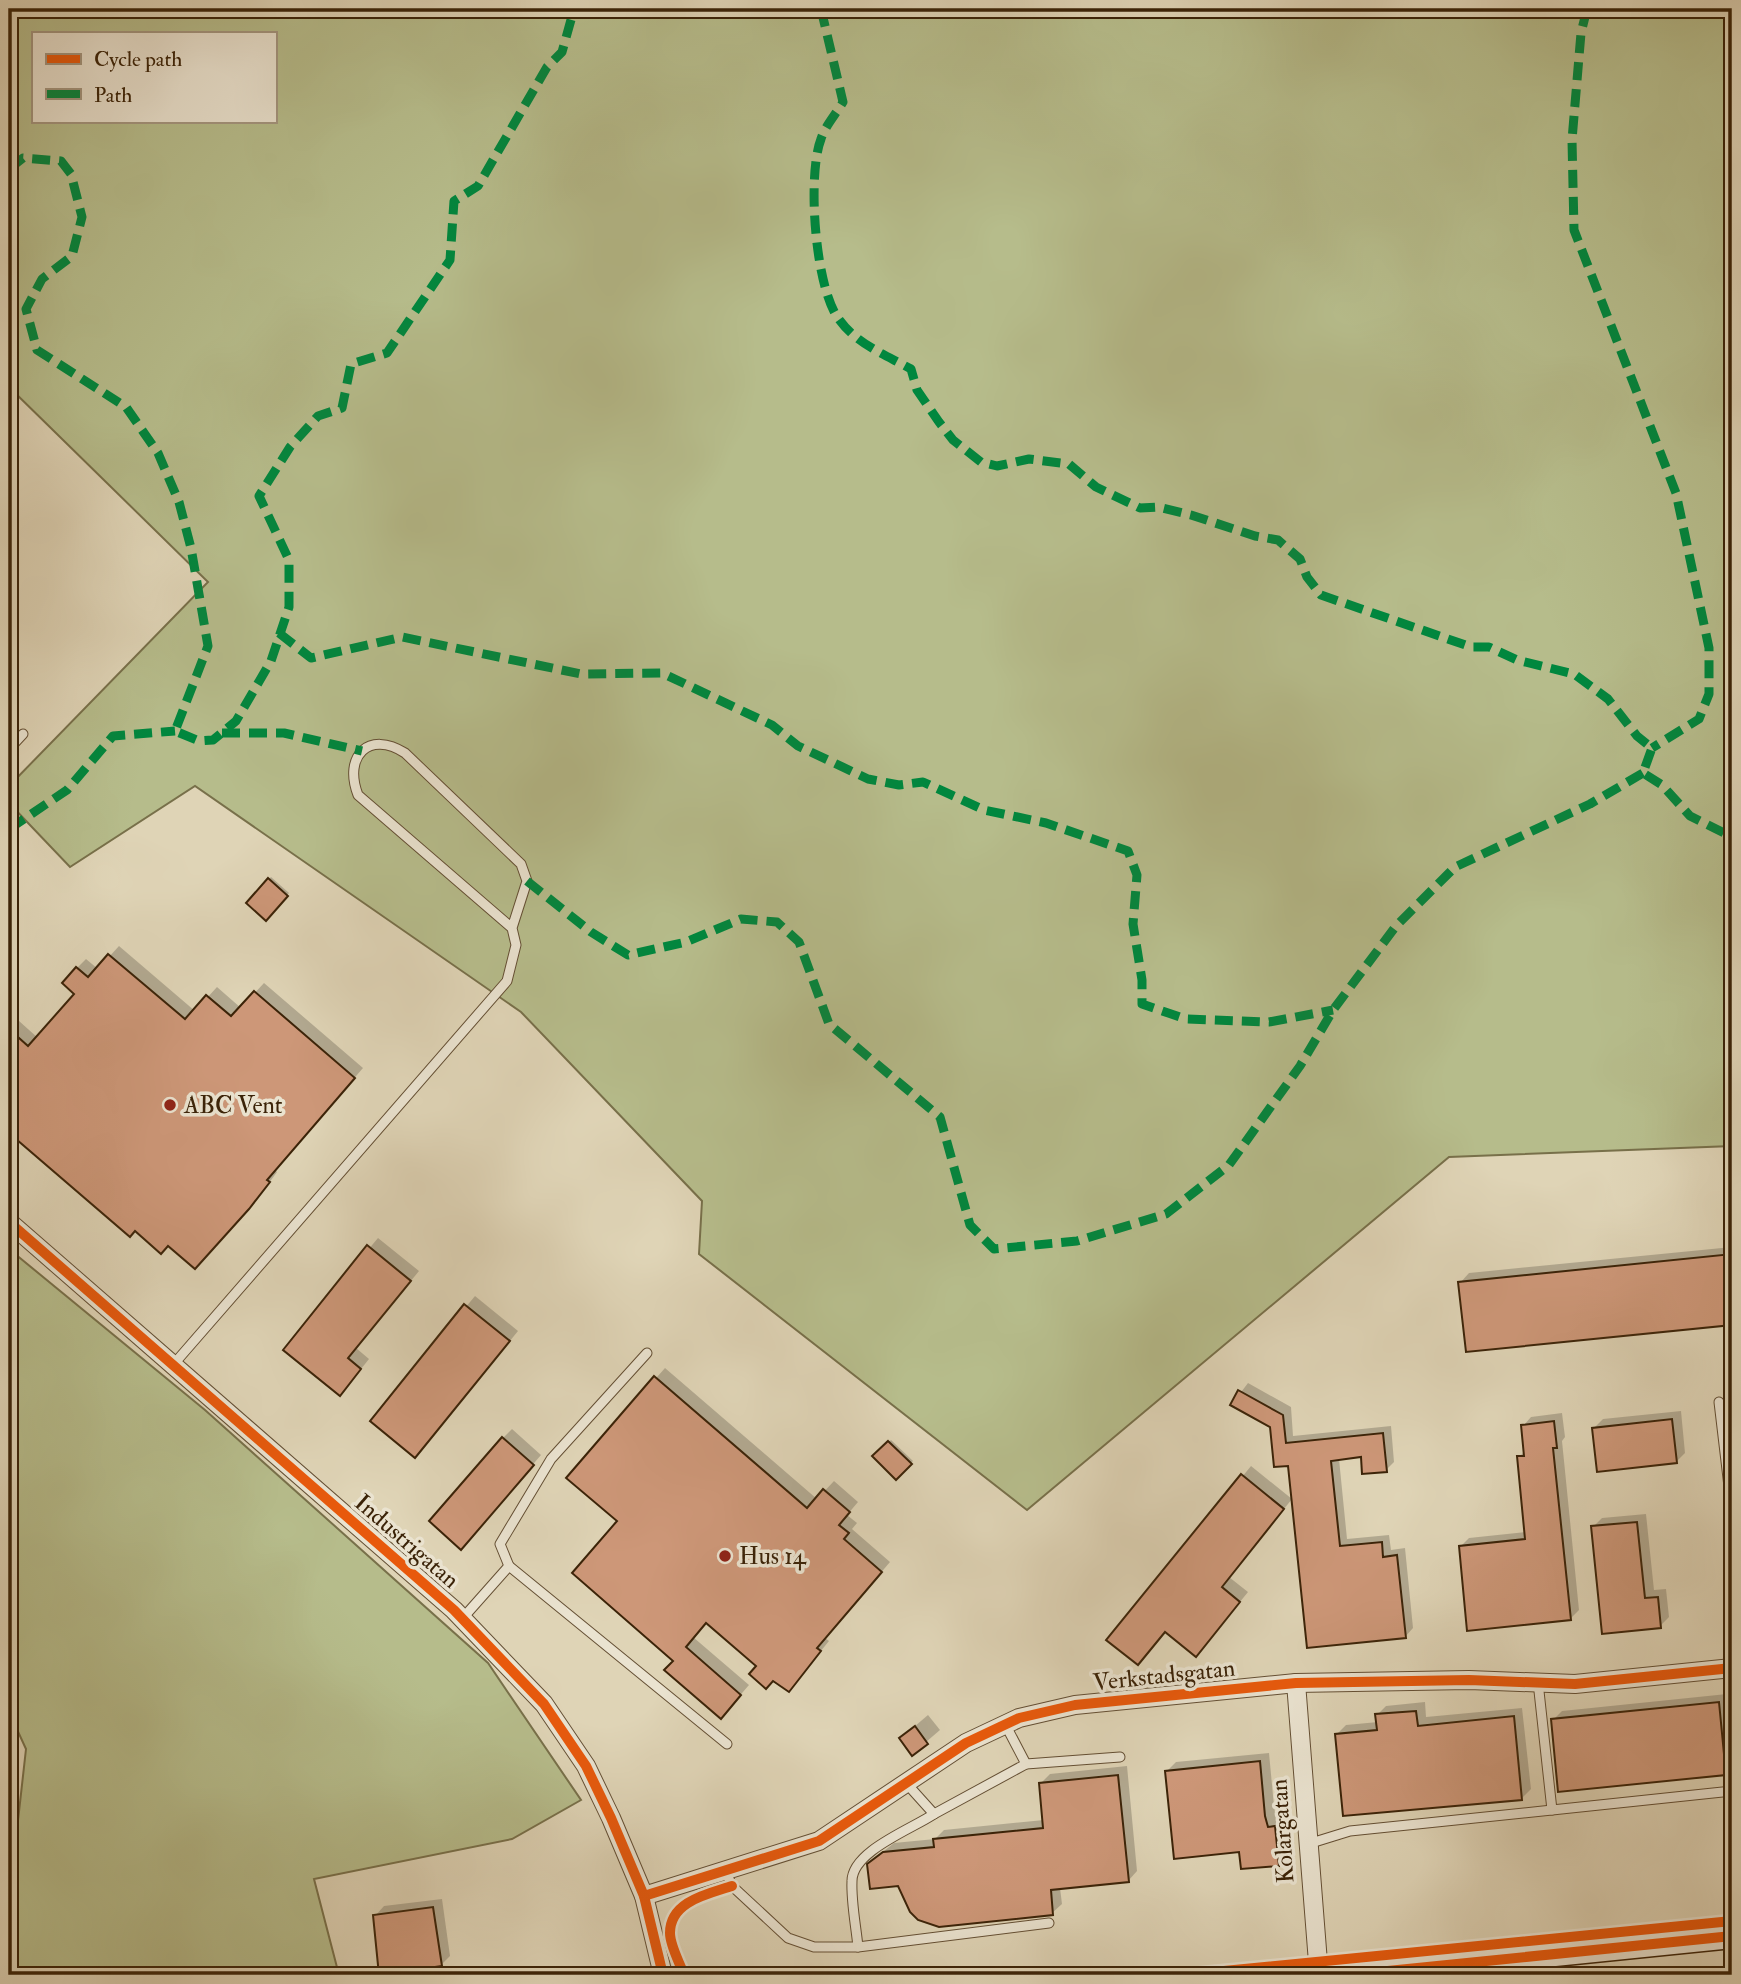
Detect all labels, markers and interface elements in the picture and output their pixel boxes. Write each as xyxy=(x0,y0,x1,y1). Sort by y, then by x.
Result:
legend xyxy=(32,32,276,122)
text: Cycle path xyxy=(94,46,182,73)
text: Path xyxy=(94,82,132,109)
place label: ABC Vent xyxy=(183,1090,283,1121)
marker: ABC Vent xyxy=(162,1097,178,1113)
street label: Industrigatan xyxy=(348,1487,466,1595)
place label: Hus 14 xyxy=(739,1541,807,1572)
marker: Hus 14 xyxy=(717,1548,733,1564)
street label: Verkstadsgatan xyxy=(1091,1653,1237,1698)
street label: Kolargatan xyxy=(1263,1778,1302,1884)

